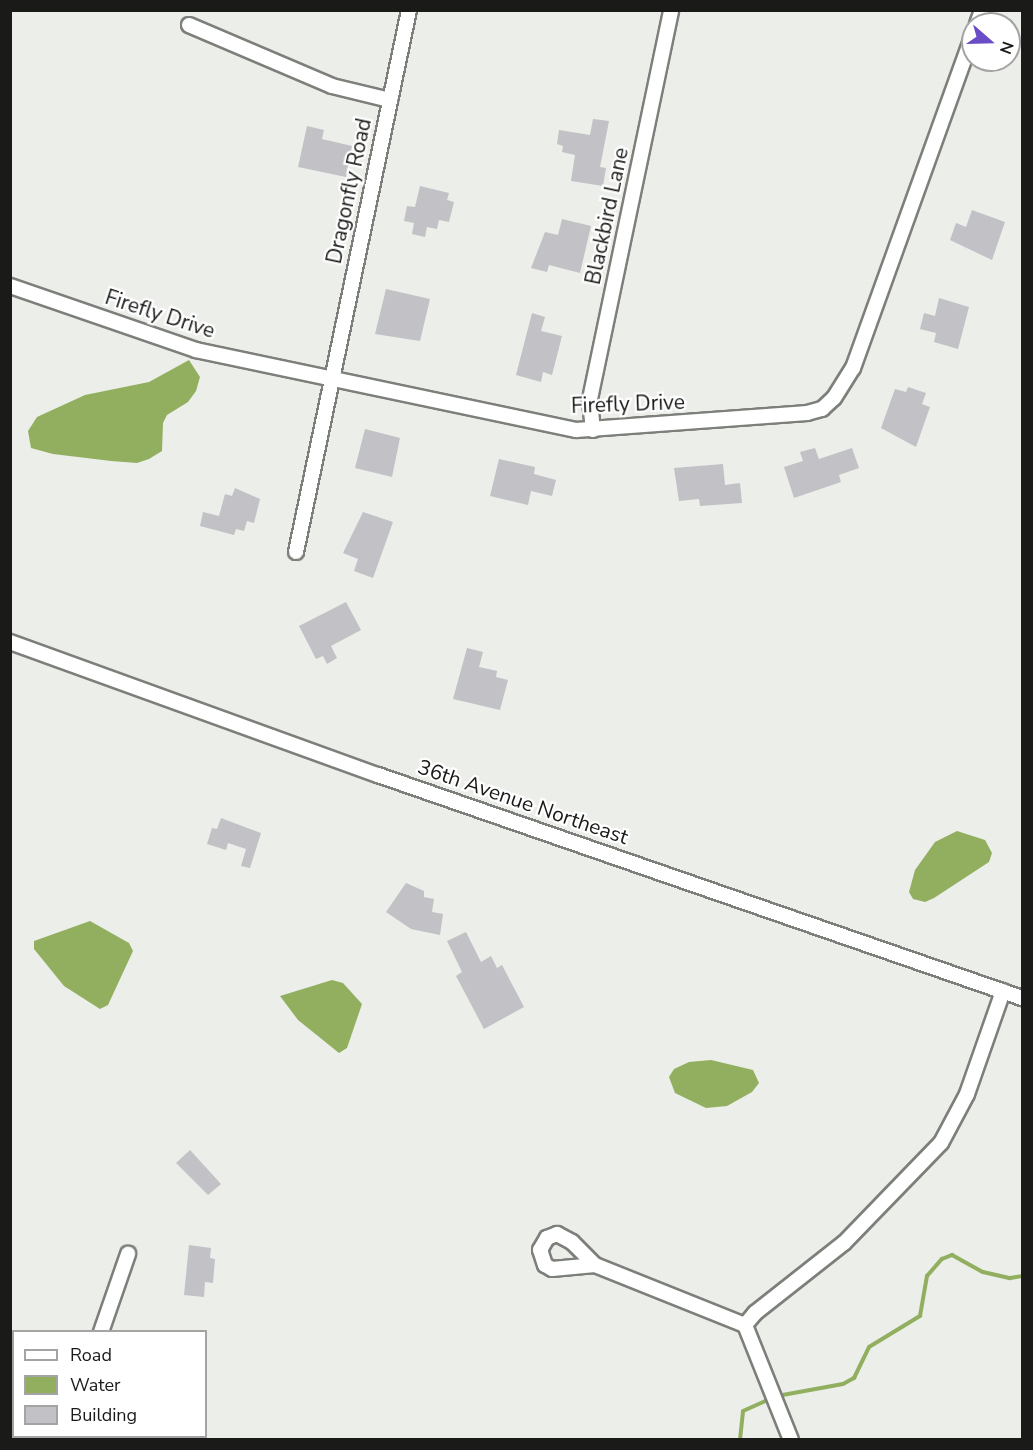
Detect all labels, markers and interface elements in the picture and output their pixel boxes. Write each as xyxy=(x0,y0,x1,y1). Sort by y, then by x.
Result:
north arrow xyxy=(961,12,1021,72)
text: N xyxy=(994,38,1018,57)
street label: Dragonfly Road xyxy=(321,116,377,266)
street label: Blackbird Lane xyxy=(580,145,634,287)
street label: Firefly Drive xyxy=(102,284,218,344)
street label: Firefly Drive xyxy=(571,389,685,419)
street label: 36th Avenue Northeast xyxy=(414,754,632,850)
legend xyxy=(12,1330,207,1438)
text: Road xyxy=(70,1343,112,1367)
text: Water xyxy=(70,1373,121,1397)
text: Building xyxy=(70,1403,137,1427)

